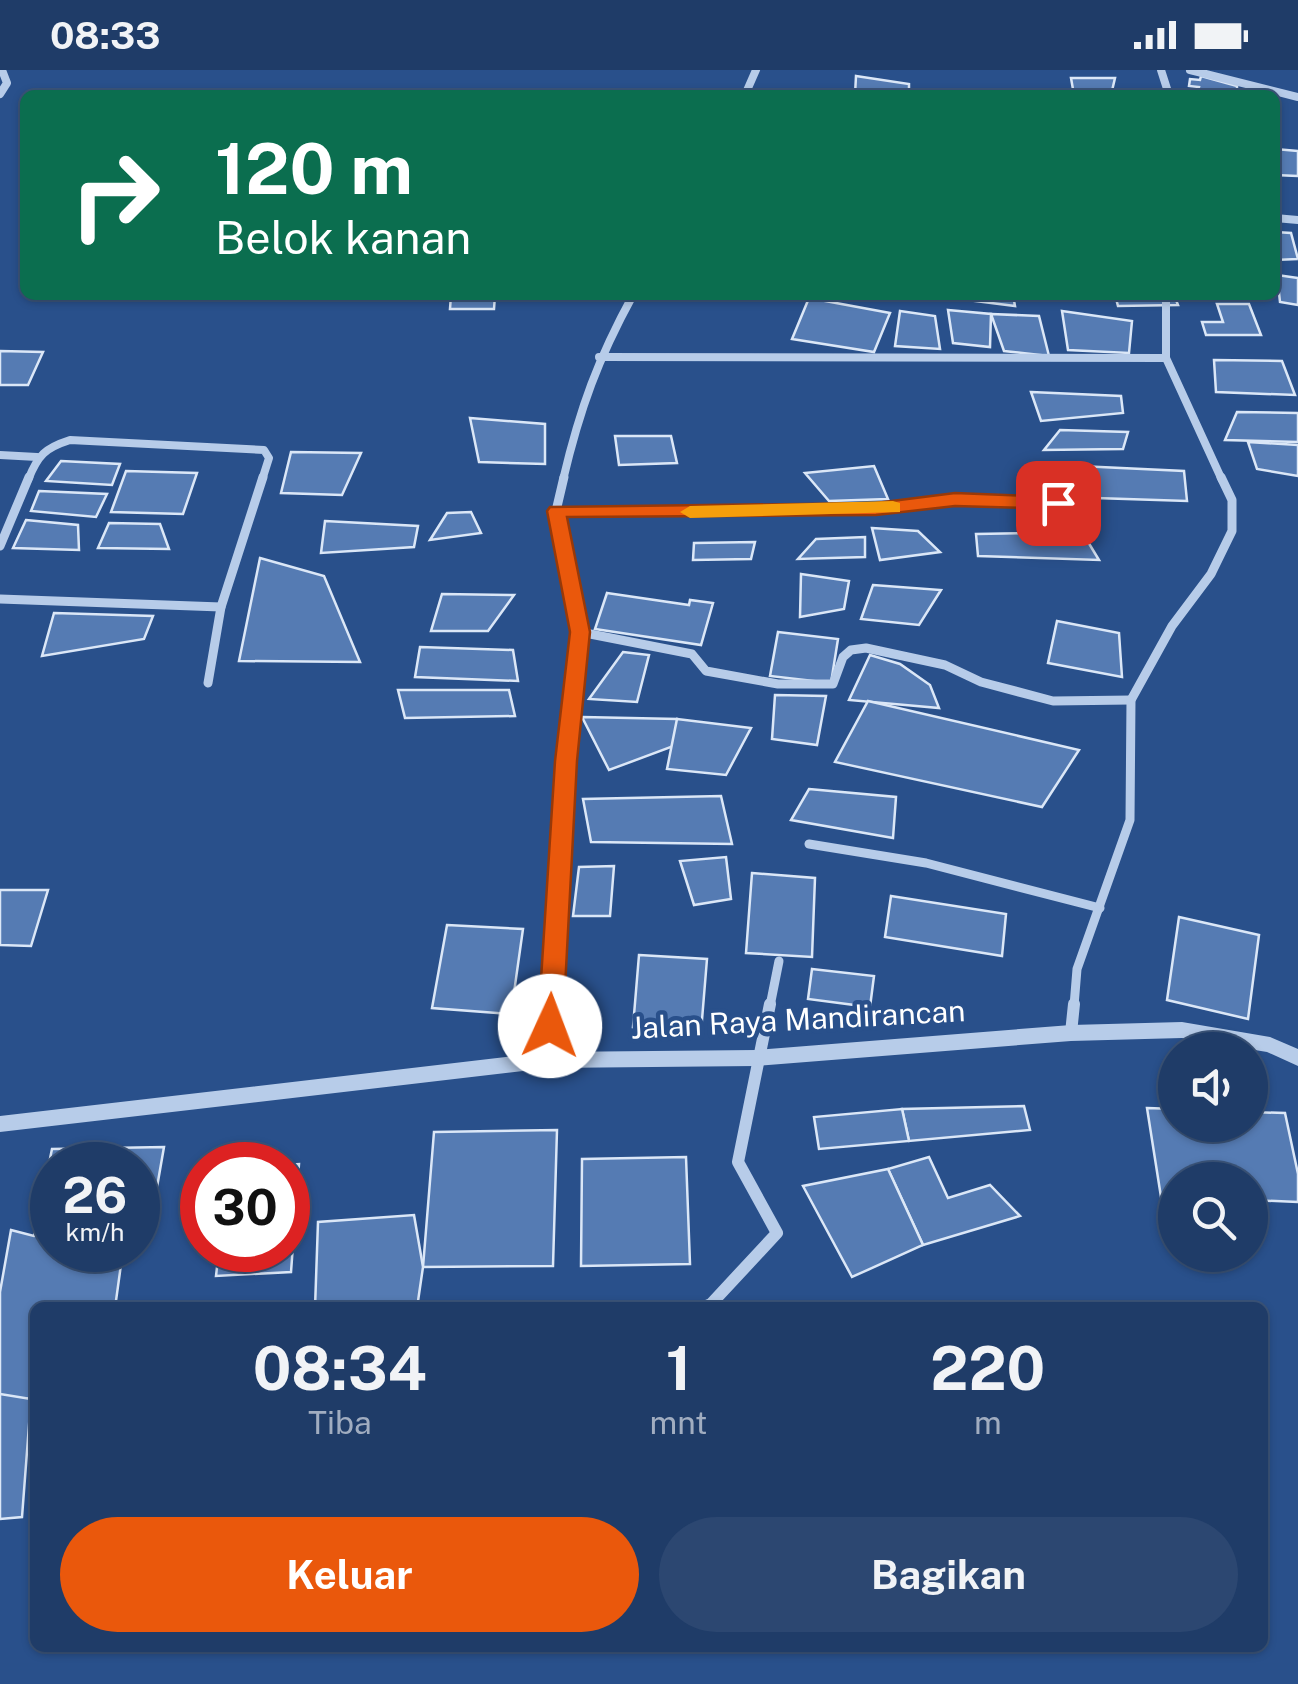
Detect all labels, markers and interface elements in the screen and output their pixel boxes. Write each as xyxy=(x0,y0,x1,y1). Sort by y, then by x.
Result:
text: 08:33 xyxy=(50,13,161,58)
text: 120 m xyxy=(215,127,413,210)
icon: right xyxy=(50,130,180,260)
text: Belok kanan xyxy=(215,211,471,264)
pin xyxy=(1016,461,1101,546)
icon: arrive xyxy=(1031,476,1086,531)
position arrow xyxy=(498,974,602,1078)
street label: Jalan Raya Mandirancan xyxy=(630,992,966,1046)
map controls xyxy=(1158,1032,1268,1272)
button: sound xyxy=(1158,1032,1268,1142)
speed limit sign: 30 xyxy=(180,1142,310,1272)
button: search xyxy=(1158,1162,1268,1272)
text: 26 xyxy=(63,1165,127,1224)
text: km/h xyxy=(66,1217,124,1247)
text: 08:34 xyxy=(253,1333,427,1404)
text: 1 xyxy=(666,1333,691,1404)
text: 220 xyxy=(930,1333,1045,1404)
text: Tiba xyxy=(308,1404,372,1441)
text: mnt xyxy=(650,1404,708,1441)
text: m xyxy=(974,1404,1002,1441)
button: Keluar xyxy=(60,1517,639,1632)
button: Bagikan xyxy=(659,1517,1238,1632)

